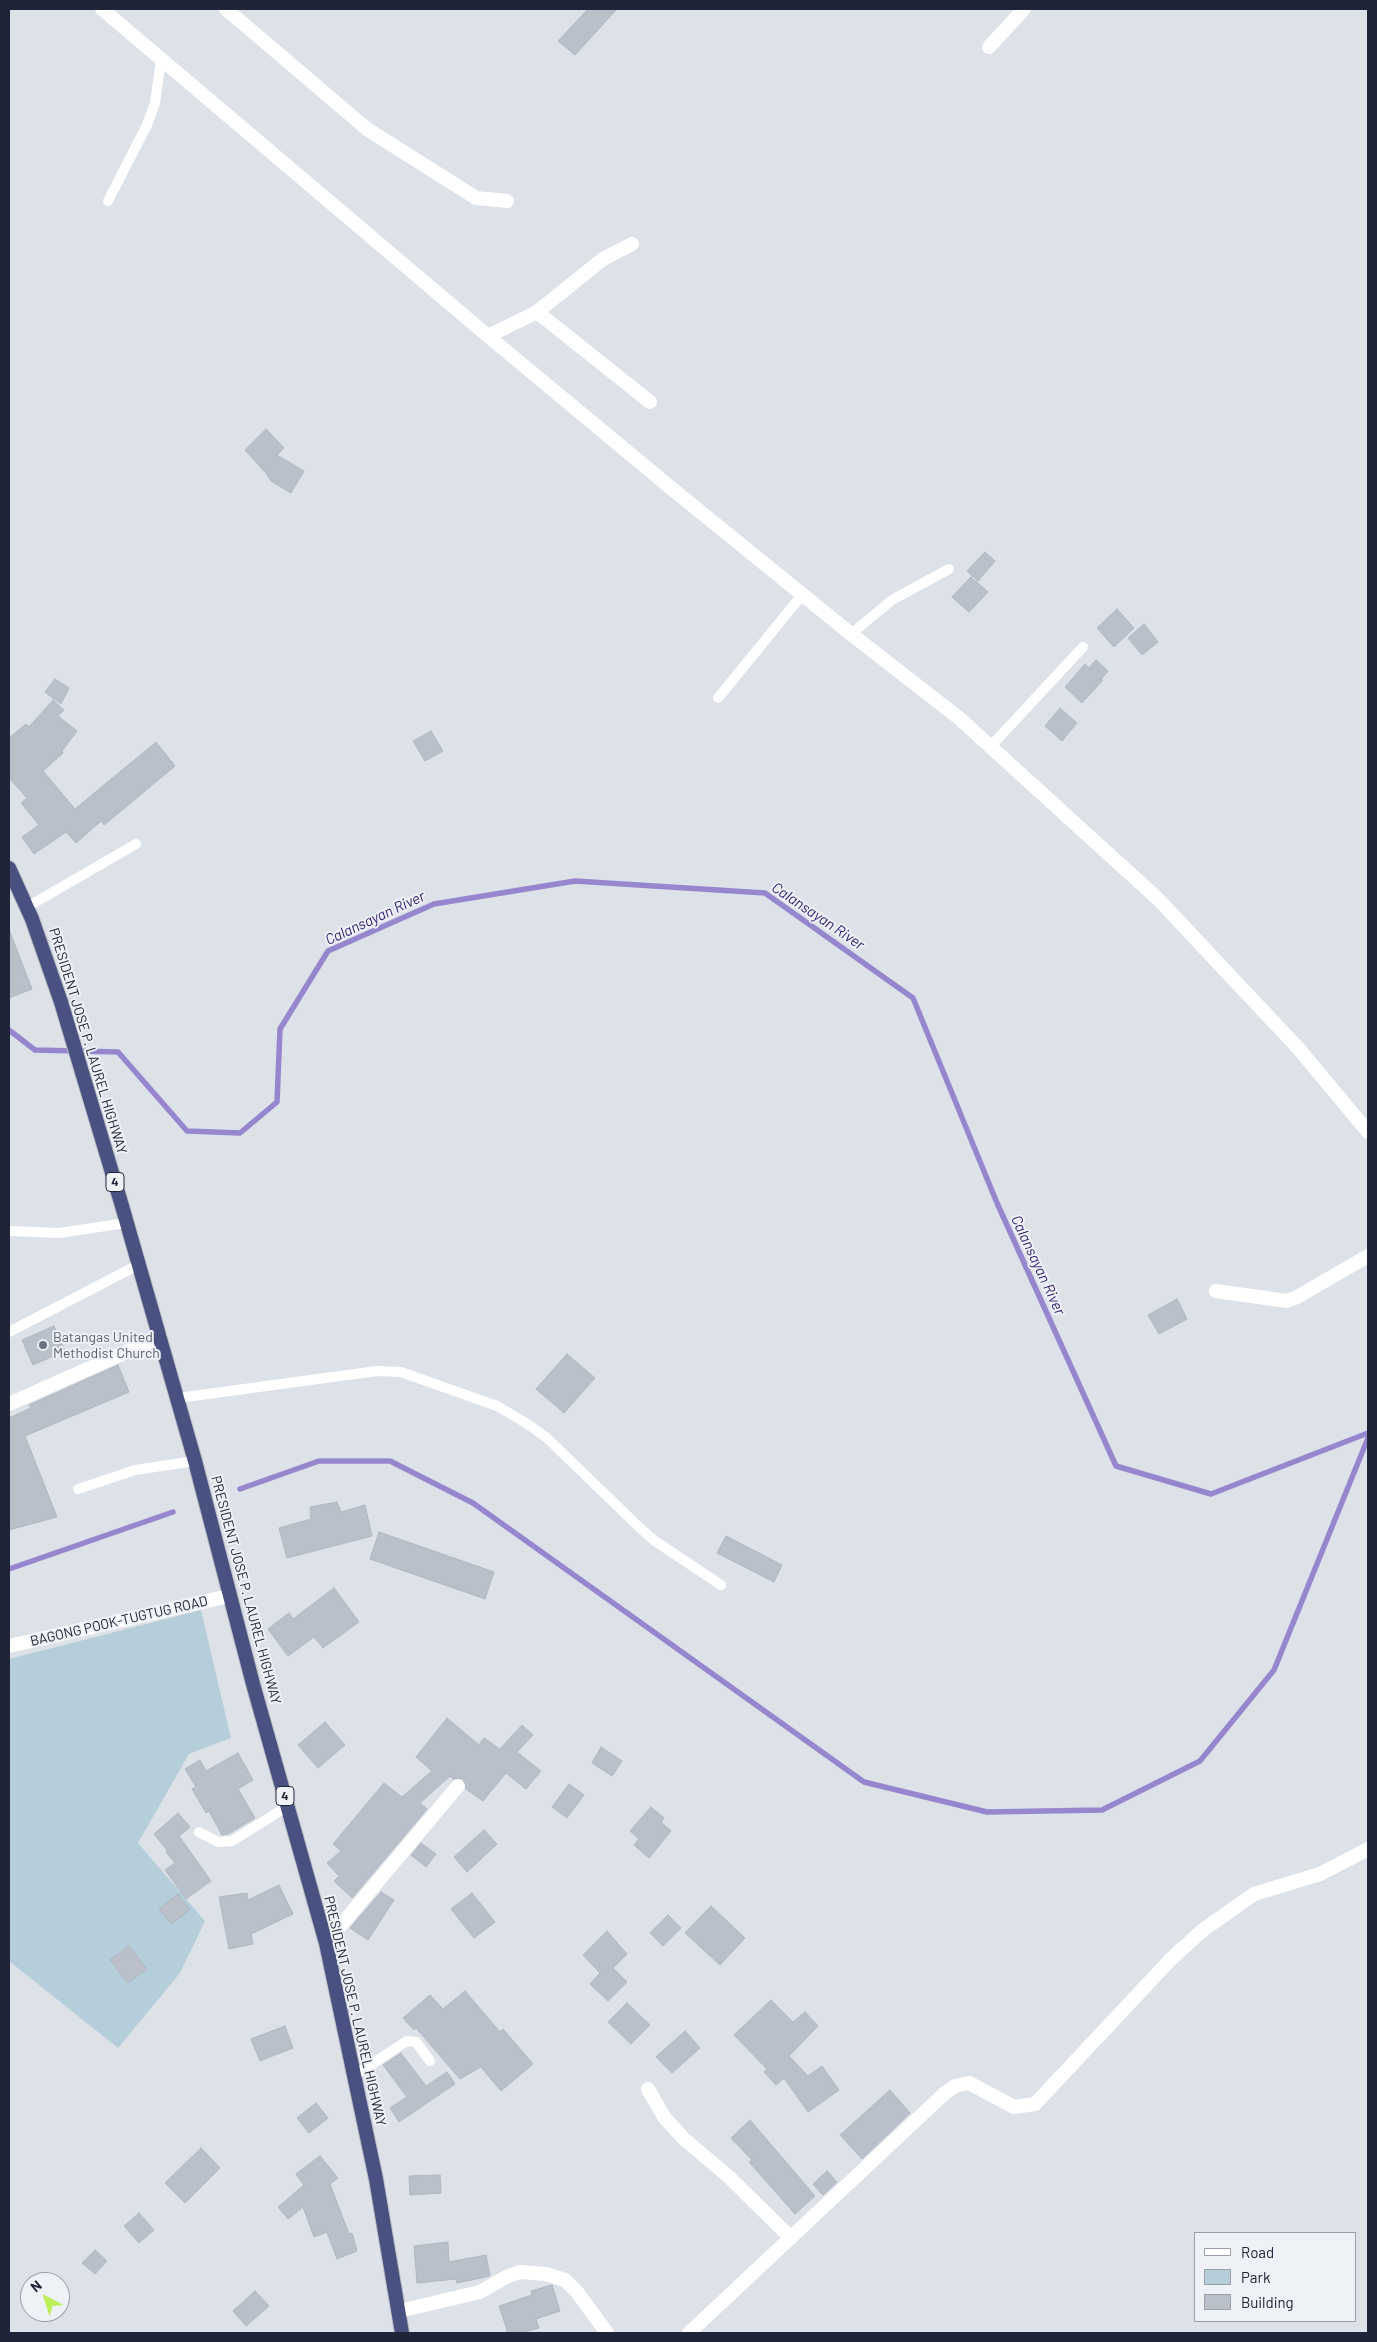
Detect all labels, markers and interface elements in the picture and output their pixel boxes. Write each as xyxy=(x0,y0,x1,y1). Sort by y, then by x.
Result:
water label: Calansayan River xyxy=(768,878,868,954)
water label: Calansayan River xyxy=(322,887,428,949)
street label: PRESIDENT JOSE P. LAUREL HIGHWAY xyxy=(46,926,130,1156)
road number: 4 xyxy=(106,1172,124,1192)
water label: Calansayan River xyxy=(1007,1212,1069,1318)
place label: Batangas United Methodist Church xyxy=(53,1329,160,1361)
marker: Batangas United Methodist Church xyxy=(37,1339,49,1351)
street label: PRESIDENT JOSE P. LAUREL HIGHWAY xyxy=(207,1474,285,1706)
street label: BAGONG POOK-TUGTUG ROAD xyxy=(29,1592,209,1650)
road number: 4 xyxy=(276,1786,294,1805)
street label: PRESIDENT JOSE P. LAUREL HIGHWAY xyxy=(320,1894,390,2128)
legend xyxy=(1194,2232,1357,2322)
text: Road xyxy=(1241,2243,1274,2261)
text: Park xyxy=(1241,2268,1270,2286)
north arrow xyxy=(20,2272,70,2322)
text: N xyxy=(27,2276,45,2295)
text: Building xyxy=(1241,2293,1294,2311)

